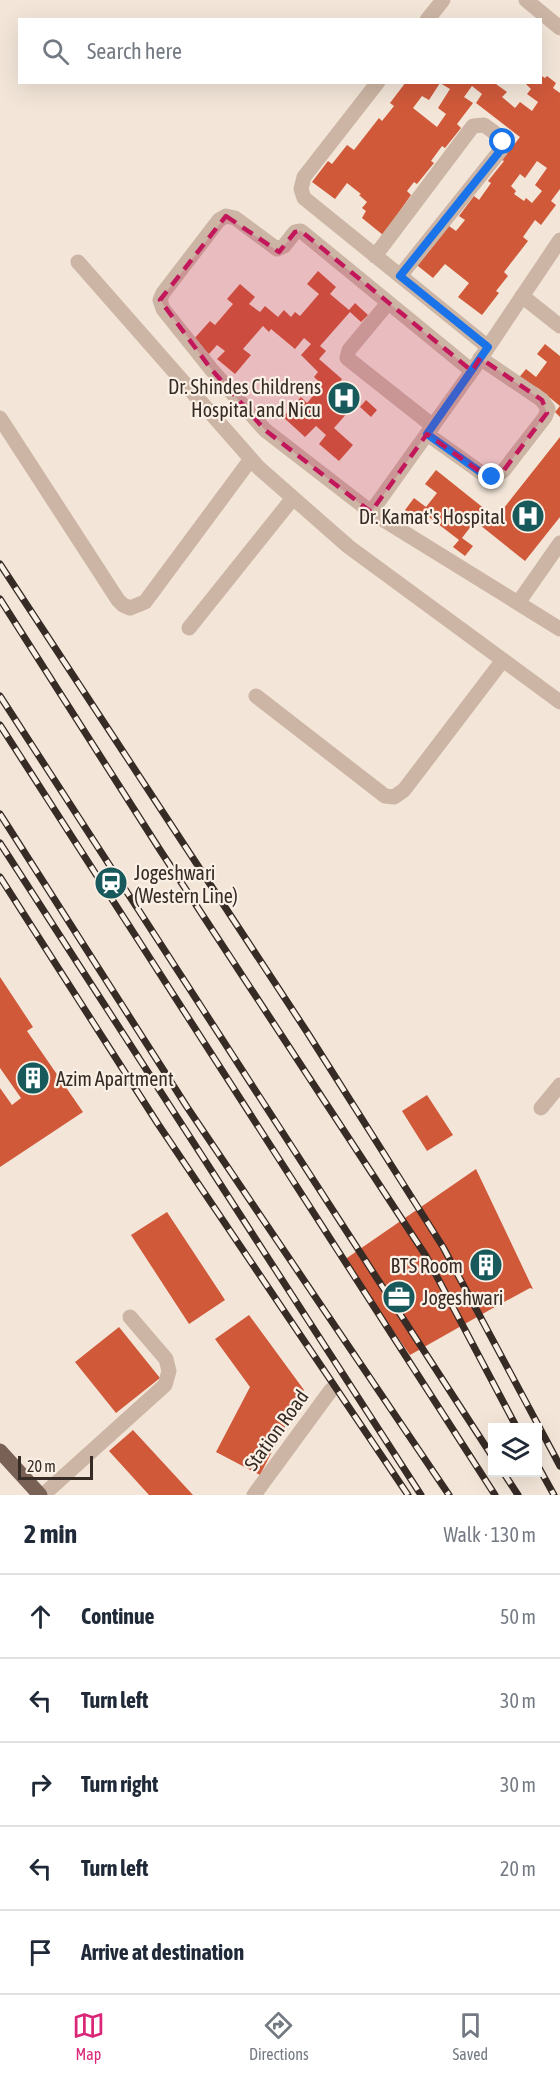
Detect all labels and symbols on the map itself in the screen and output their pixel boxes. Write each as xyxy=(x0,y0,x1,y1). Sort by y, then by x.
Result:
route start xyxy=(489,128,515,154)
place label: Dr. Shindes Childrens Hospital and Nicu xyxy=(168,375,321,421)
hospital icon: Dr. Shindes Childrens Hospital and Nicu xyxy=(326,380,362,416)
route end xyxy=(478,463,504,489)
hospital icon: Dr. Kamat's Hospital xyxy=(510,498,546,534)
place label: Dr. Kamat's Hospital xyxy=(359,505,506,528)
place label: Jogeshwari (Western Line) xyxy=(134,861,238,907)
station icon: Jogeshwari (Western Line) xyxy=(93,865,129,901)
building icon: Azim Apartment xyxy=(15,1060,51,1096)
place label: Azim Apartment xyxy=(56,1067,174,1090)
building icon: BTS Room xyxy=(468,1247,504,1283)
place label: BTS Room xyxy=(390,1254,463,1277)
office icon: Jogeshwari xyxy=(381,1279,417,1315)
place label: Jogeshwari xyxy=(422,1286,503,1309)
street label: Station Road xyxy=(239,1385,313,1475)
scale bar xyxy=(18,1453,93,1480)

